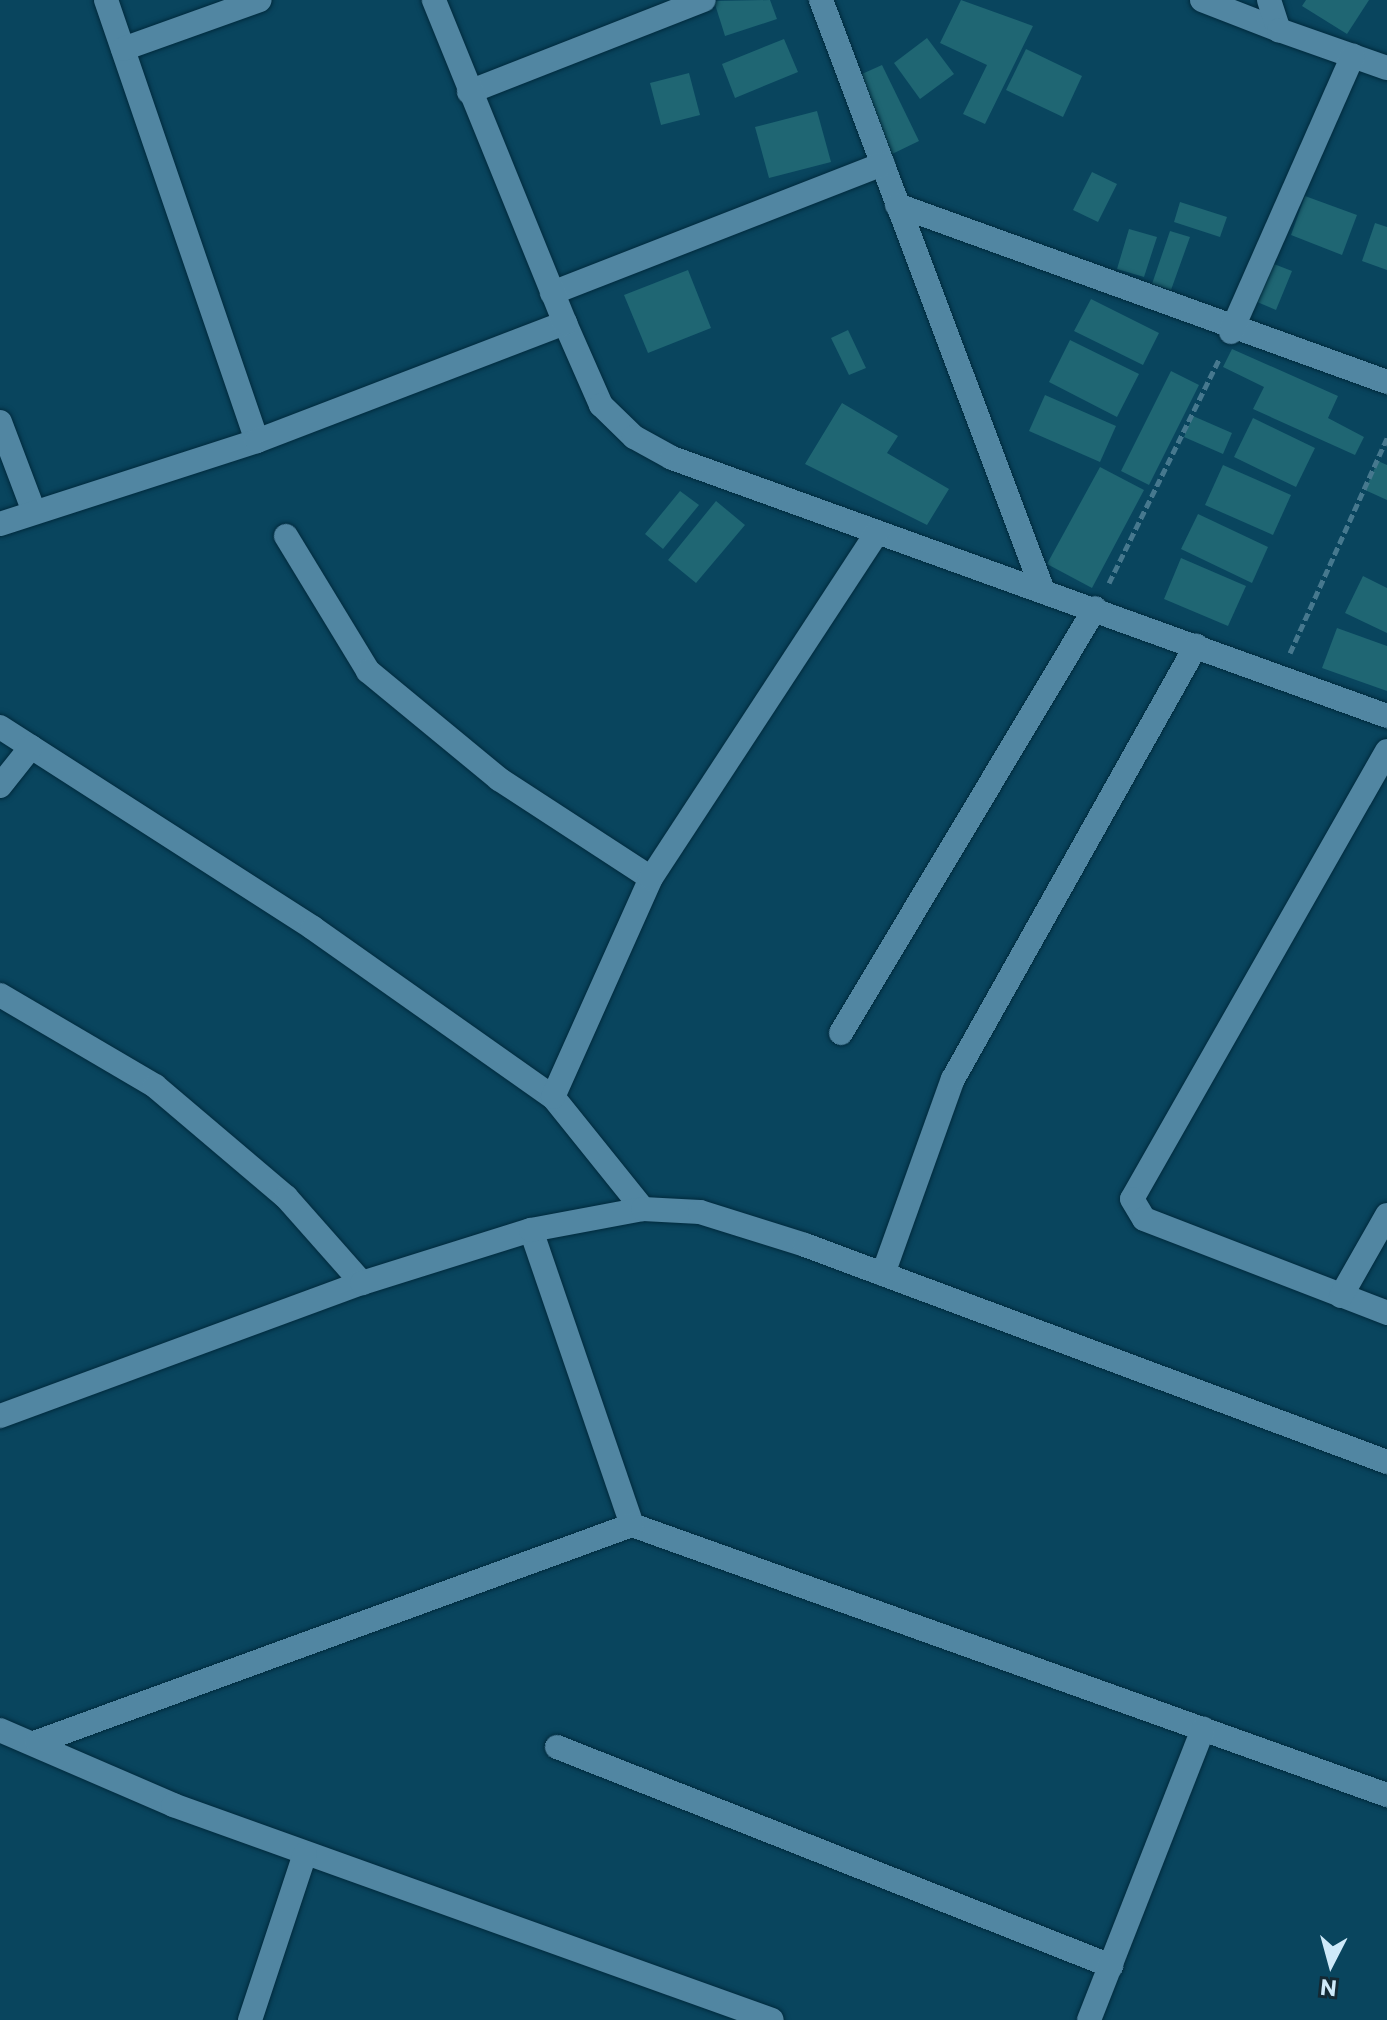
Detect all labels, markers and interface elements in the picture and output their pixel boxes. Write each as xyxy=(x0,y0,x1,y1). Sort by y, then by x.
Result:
north arrow xyxy=(1291,1924,1371,2004)
text: N xyxy=(1319,1974,1338,2003)

